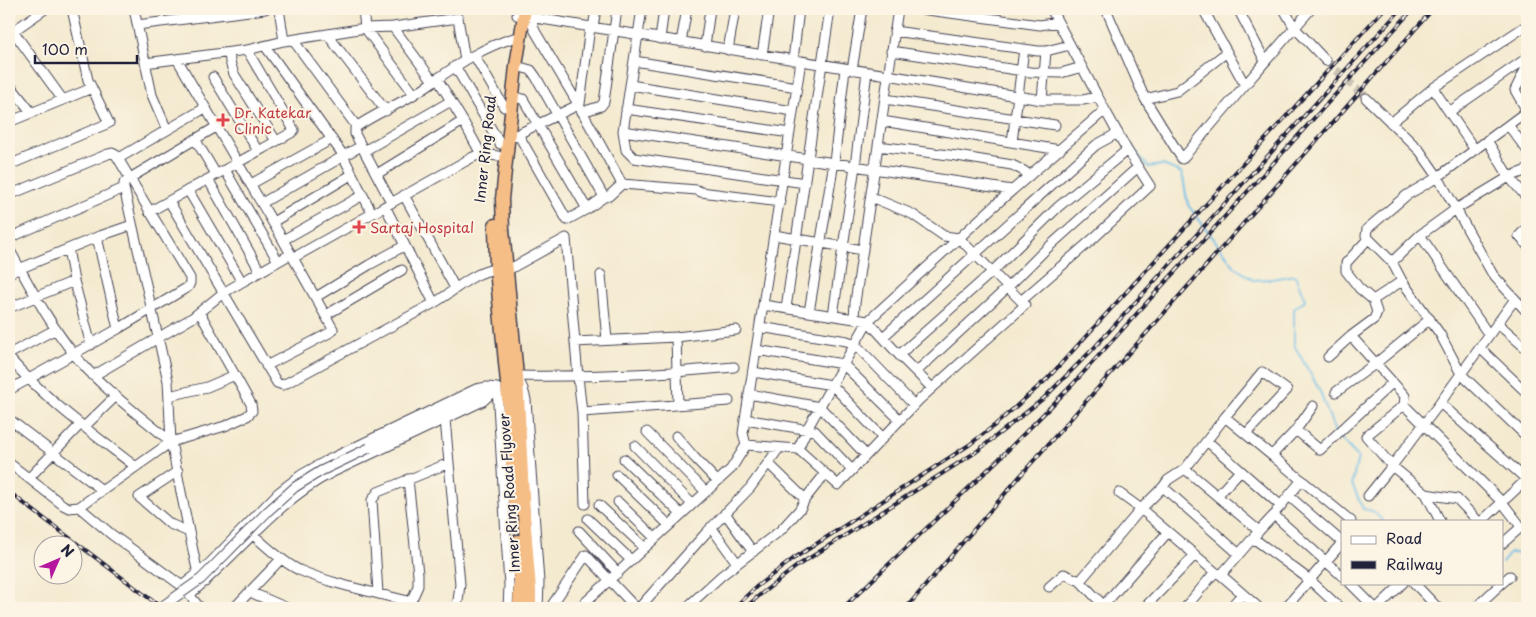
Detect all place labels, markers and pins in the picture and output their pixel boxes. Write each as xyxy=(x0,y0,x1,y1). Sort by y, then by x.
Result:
place label: Dr. Katekar Clinic xyxy=(234,102,312,139)
marker: Dr. Katekar Clinic xyxy=(216,113,230,127)
place label: Sartaj Hospital xyxy=(370,217,474,238)
marker: Sartaj Hospital xyxy=(352,220,366,234)

